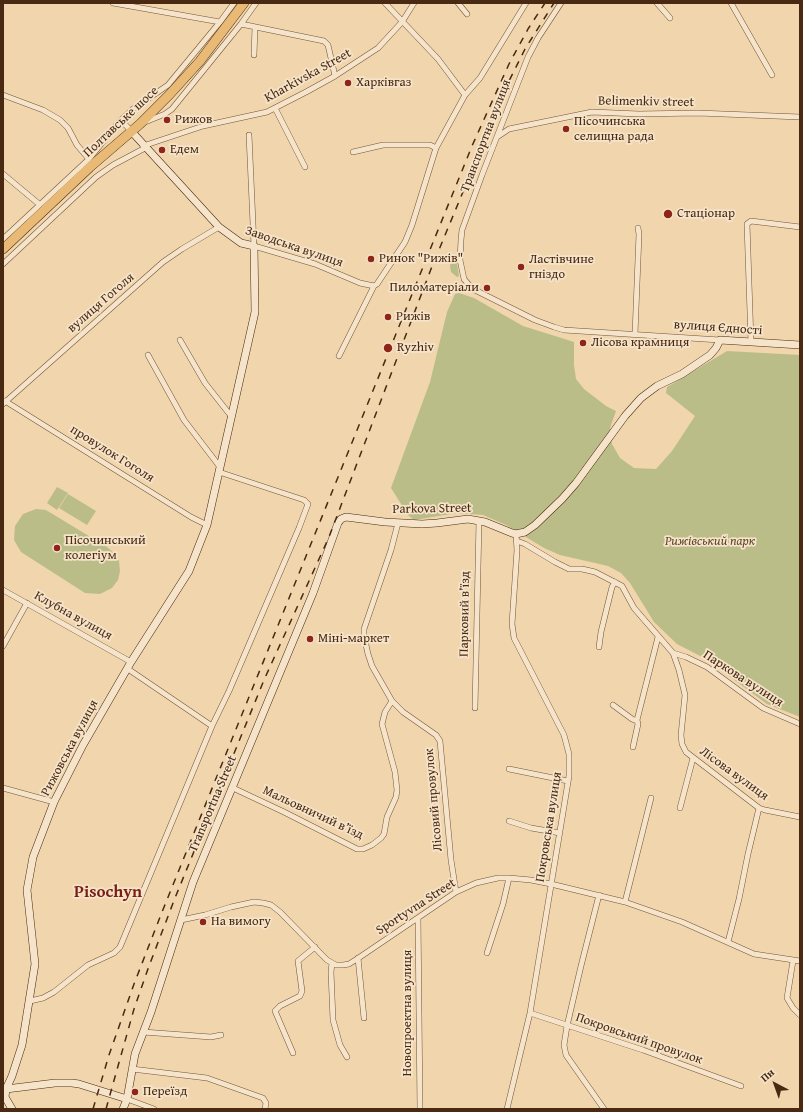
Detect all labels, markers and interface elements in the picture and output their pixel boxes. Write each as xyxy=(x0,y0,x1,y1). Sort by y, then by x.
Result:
street label: Kharkivska Street xyxy=(262,46,354,106)
place label: Харківгаз xyxy=(356,75,411,91)
street label: Транспортна вулиця xyxy=(457,77,515,195)
marker: Харківгаз xyxy=(343,78,353,88)
street label: Полтавське шосе xyxy=(80,83,162,161)
street label: Belimenkiv street xyxy=(598,93,694,111)
place label: Рижов xyxy=(175,112,212,128)
place label: Пісочинська селищна рада xyxy=(574,114,654,145)
marker: Рижов xyxy=(162,115,172,125)
marker: Пісочинська селищна рада xyxy=(561,124,571,134)
place label: Едем xyxy=(170,142,199,158)
marker: Едем xyxy=(157,145,167,155)
place label: Стаціонар xyxy=(677,206,735,222)
marker: Стаціонар xyxy=(662,208,674,220)
street label: Заводська вулиця xyxy=(243,223,345,271)
place label: Ринок "Рижів" xyxy=(379,251,463,267)
place label: Ластівчине гніздо xyxy=(529,252,594,283)
marker: Ринок "Рижів" xyxy=(366,254,376,264)
marker: Ластівчине гніздо xyxy=(516,262,526,272)
street label: вулиця Гоголя xyxy=(64,270,138,336)
place label: Пиломатеріали xyxy=(390,280,479,296)
marker: Пиломатеріали xyxy=(482,283,492,293)
place label: Рижів xyxy=(396,309,430,325)
marker: Рижів xyxy=(383,312,393,322)
street label: вулиця Єдності xyxy=(673,317,763,339)
place label: Лісова крамниця xyxy=(591,335,689,351)
marker: Лісова крамниця xyxy=(578,338,588,348)
place label: Ryzhiv xyxy=(397,340,434,356)
marker: Ryzhiv xyxy=(382,342,394,354)
street label: провулок Гоголя xyxy=(67,422,157,486)
street label: Parkova Street xyxy=(392,501,472,517)
place label: Пісочинський колегіум xyxy=(65,533,146,564)
park label: Рижівський парк xyxy=(665,534,755,550)
marker: Пісочинський колегіум xyxy=(52,543,62,553)
street label: Парковий в’їзд xyxy=(456,571,474,657)
street label: Клубна вулиця xyxy=(31,588,115,644)
place label: Міні-маркет xyxy=(318,631,389,647)
marker: Міні-маркет xyxy=(305,634,315,644)
street label: Паркова вулиця xyxy=(700,647,786,711)
street label: Рижовська вулиця xyxy=(38,697,102,799)
street label: Лісова вулиця xyxy=(696,744,772,804)
street label: Лісовий провулок xyxy=(422,748,446,852)
street label: Transportna Street xyxy=(186,753,240,855)
street label: Покровська вулиця xyxy=(533,771,565,883)
street label: Мальовничий в’їзд xyxy=(260,783,366,843)
street label: Sportyvna Street xyxy=(373,875,459,939)
district label: Pisochyn xyxy=(74,883,142,903)
place label: На вимогу xyxy=(211,914,271,930)
marker: На вимогу xyxy=(198,917,208,927)
street label: Новопроектна вулиця xyxy=(400,950,416,1076)
street label: Покровський провулок xyxy=(573,1010,705,1068)
north arrow xyxy=(755,1064,795,1104)
text: Пн xyxy=(757,1064,778,1086)
place label: Переїзд xyxy=(143,1084,187,1100)
marker: Переїзд xyxy=(130,1087,140,1097)

